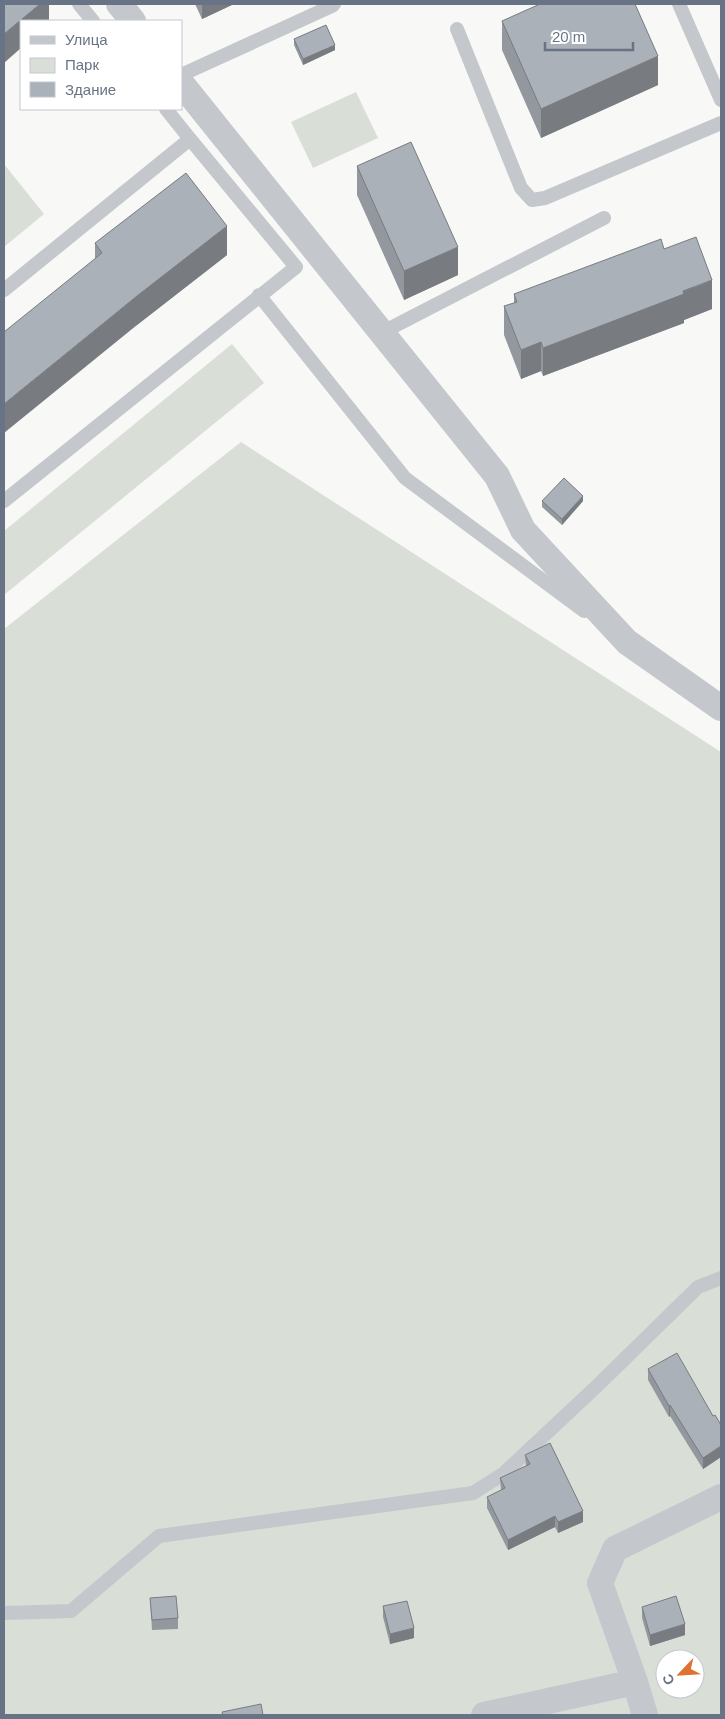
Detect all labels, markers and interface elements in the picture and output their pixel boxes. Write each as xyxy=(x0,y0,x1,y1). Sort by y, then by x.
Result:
legend xyxy=(20,20,182,110)
scale bar xyxy=(545,20,632,52)
text: 20 m xyxy=(552,28,585,45)
text: Улица xyxy=(65,31,108,48)
text: Парк xyxy=(65,56,99,73)
text: Здание xyxy=(65,81,116,98)
north arrow xyxy=(655,1649,705,1699)
text: С xyxy=(659,1672,678,1687)

